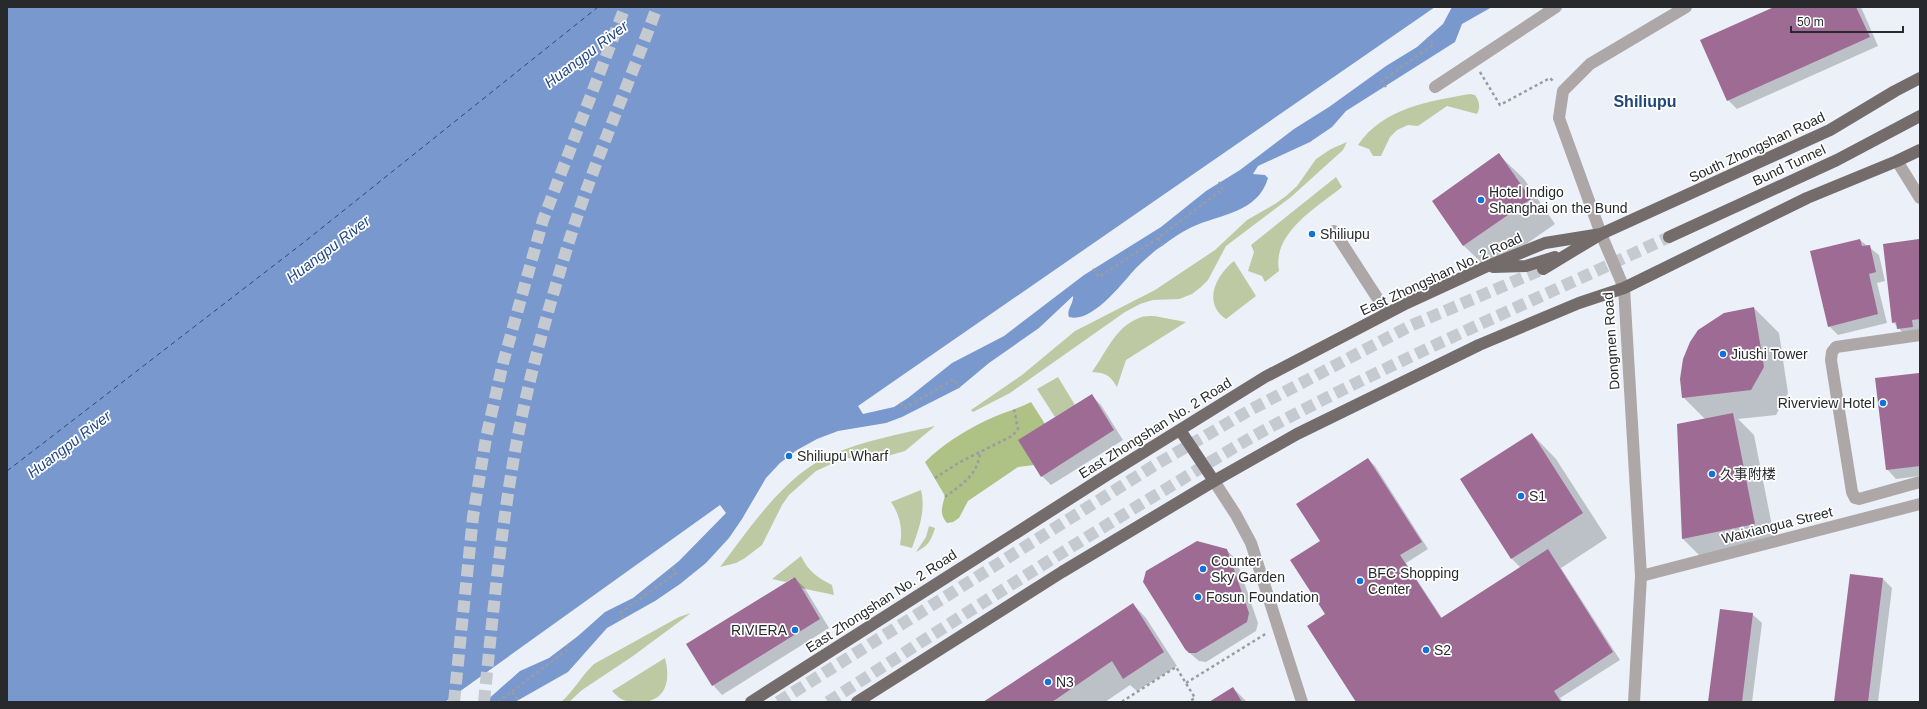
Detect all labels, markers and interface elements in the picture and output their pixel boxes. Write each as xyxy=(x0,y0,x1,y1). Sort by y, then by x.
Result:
scale bar xyxy=(1791,8,1903,34)
text: 50 m xyxy=(1797,15,1824,29)
water label: Huangpu River xyxy=(541,17,632,91)
district label: Shiliupu xyxy=(1613,93,1677,110)
street label: South Zhongshan Road xyxy=(1687,108,1827,186)
street label: Bund Tunnel xyxy=(1750,141,1828,189)
place label: Hotel Indigo Shanghai on the Bund xyxy=(1489,184,1628,216)
marker: Hotel Indigo Shanghai on the Bund xyxy=(1476,195,1486,205)
water label: Huangpu River xyxy=(283,212,374,286)
place label: Shiliupu xyxy=(1320,226,1370,242)
marker: Shiliupu xyxy=(1307,229,1317,239)
street label: East Zhongshan No. 2 Road xyxy=(1358,229,1524,319)
street label: Dongmen Road xyxy=(1600,292,1622,390)
place label: Jiushi Tower xyxy=(1731,346,1808,362)
marker: Jiushi Tower xyxy=(1718,349,1728,359)
street label: East Zhongshan No. 2 Road xyxy=(1076,374,1234,482)
place label: Riverview Hotel xyxy=(1778,395,1875,411)
marker: Riverview Hotel xyxy=(1878,398,1888,408)
water label: Huangpu River xyxy=(24,407,115,481)
place label: Shiliupu Wharf xyxy=(797,448,888,464)
marker: Shiliupu Wharf xyxy=(784,451,794,461)
place label: 久事附楼 xyxy=(1720,466,1776,482)
marker: 久事附楼 xyxy=(1707,469,1717,479)
place label: S1 xyxy=(1529,488,1546,504)
marker: S1 xyxy=(1516,491,1526,501)
street label: Waixiangua Street xyxy=(1720,503,1834,547)
street label: East Zhongshan No. 2 Road xyxy=(803,546,959,656)
place label: Counter Sky Garden xyxy=(1211,553,1285,585)
marker: Counter Sky Garden xyxy=(1198,564,1208,574)
place label: BFC Shopping Center xyxy=(1368,565,1459,597)
marker: BFC Shopping Center xyxy=(1355,576,1365,586)
place label: Fosun Foundation xyxy=(1206,589,1319,605)
marker: Fosun Foundation xyxy=(1193,592,1203,602)
place label: RIVIERA xyxy=(731,622,788,638)
marker: RIVIERA xyxy=(790,625,800,635)
place label: S2 xyxy=(1434,642,1451,658)
marker: S2 xyxy=(1421,645,1431,655)
place label: N3 xyxy=(1056,674,1074,690)
marker: N3 xyxy=(1043,677,1053,687)

